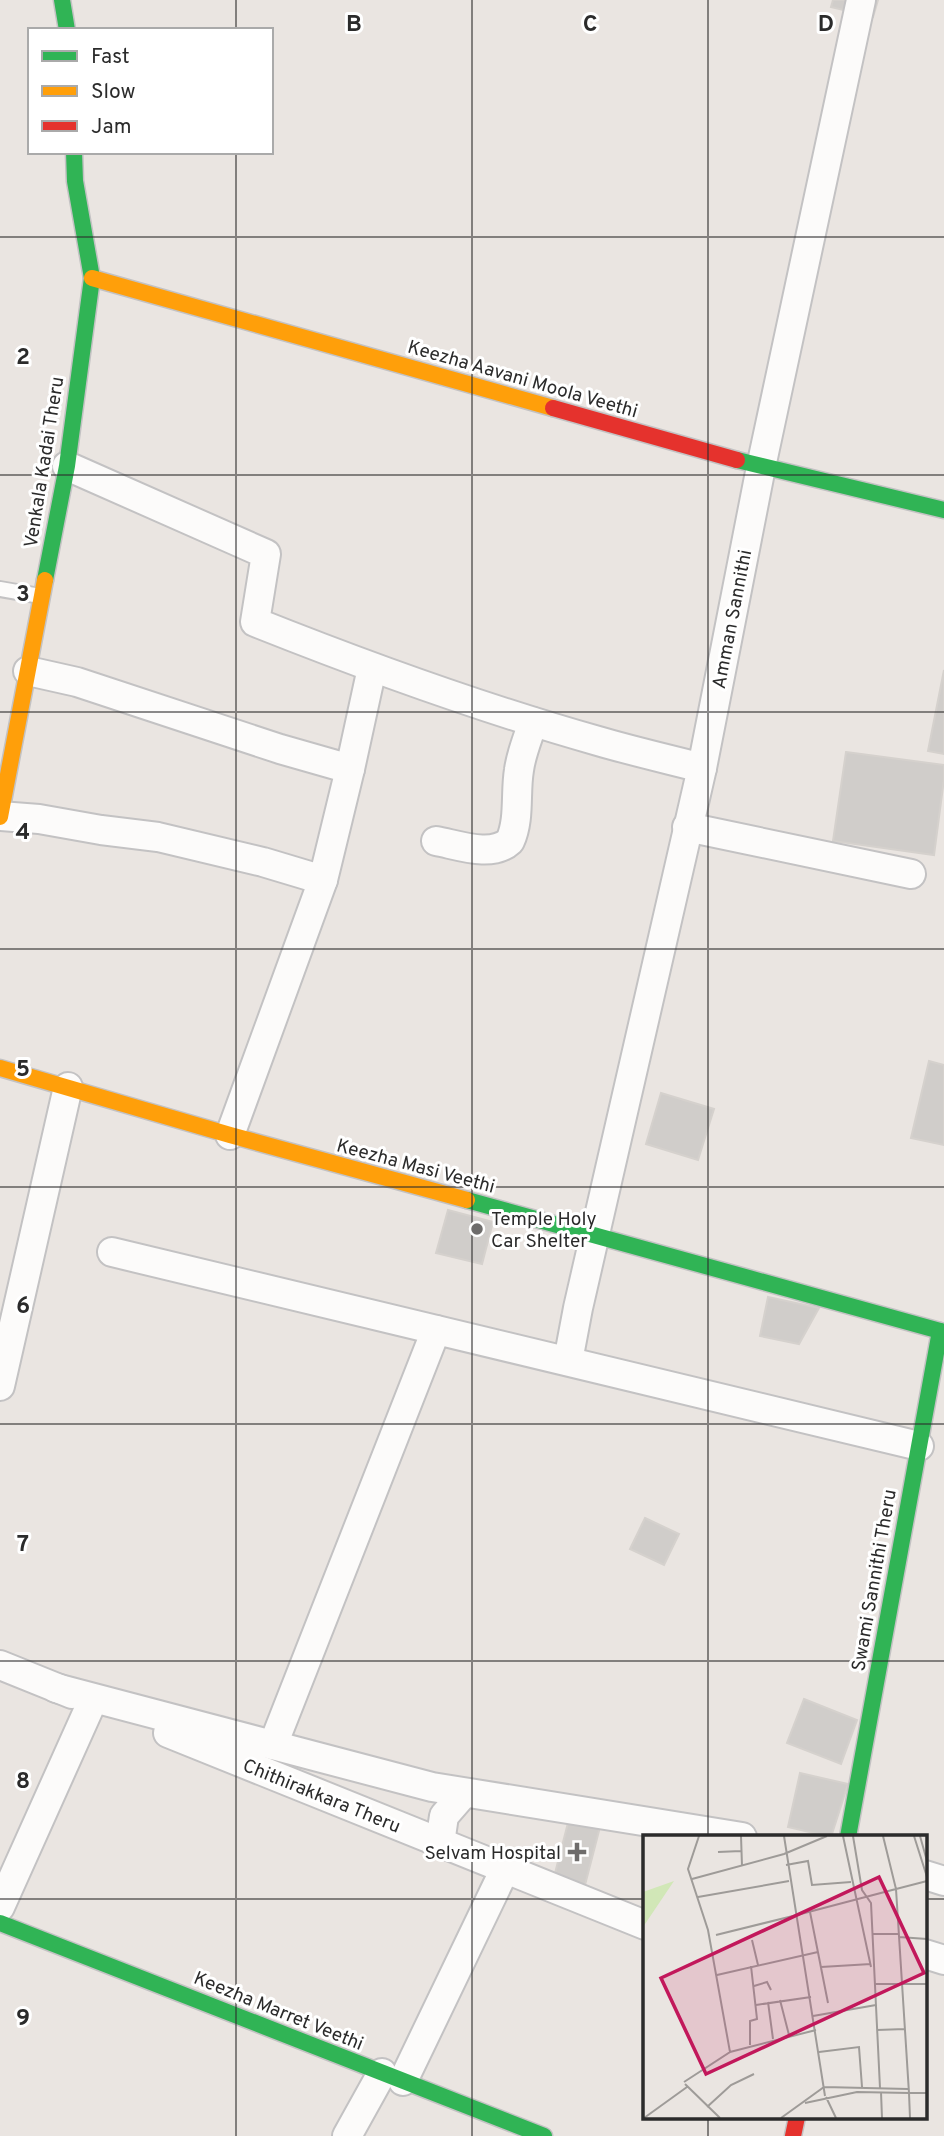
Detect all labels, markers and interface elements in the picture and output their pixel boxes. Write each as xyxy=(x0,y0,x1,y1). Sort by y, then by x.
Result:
text: B xyxy=(346,11,362,40)
text: C xyxy=(583,11,597,40)
text: D xyxy=(818,11,834,40)
legend xyxy=(28,28,273,154)
text: Fast xyxy=(91,44,130,71)
text: Slow xyxy=(91,79,136,106)
text: Jam xyxy=(91,114,132,141)
street label: Keezha Aavani Moola Veethi xyxy=(405,336,640,424)
text: 2 xyxy=(16,344,30,373)
street label: Venkala Kadai Theru xyxy=(20,375,70,550)
street label: Amman Sannithi xyxy=(708,548,758,691)
text: 3 xyxy=(16,581,30,610)
text: 4 xyxy=(16,819,30,848)
text: 5 xyxy=(16,1056,30,1085)
street label: Keezha Masi Veethi xyxy=(334,1134,497,1200)
place label: Temple Holy Car Shelter xyxy=(491,1208,597,1254)
marker: Temple Holy Car Shelter xyxy=(469,1221,485,1237)
text: 6 xyxy=(16,1293,30,1322)
street label: Swami Sannithi Theru xyxy=(847,1488,903,1673)
text: 7 xyxy=(17,1531,29,1560)
street label: Chithirakkara Theru xyxy=(239,1754,404,1839)
text: 8 xyxy=(16,1768,30,1797)
inset map xyxy=(643,1835,926,2118)
place label: Selvam Hospital xyxy=(424,1842,561,1866)
marker: Selvam Hospital xyxy=(567,1842,587,1862)
street label: Keezha Marret Veethi xyxy=(190,1967,367,2057)
text: 9 xyxy=(16,2005,30,2034)

